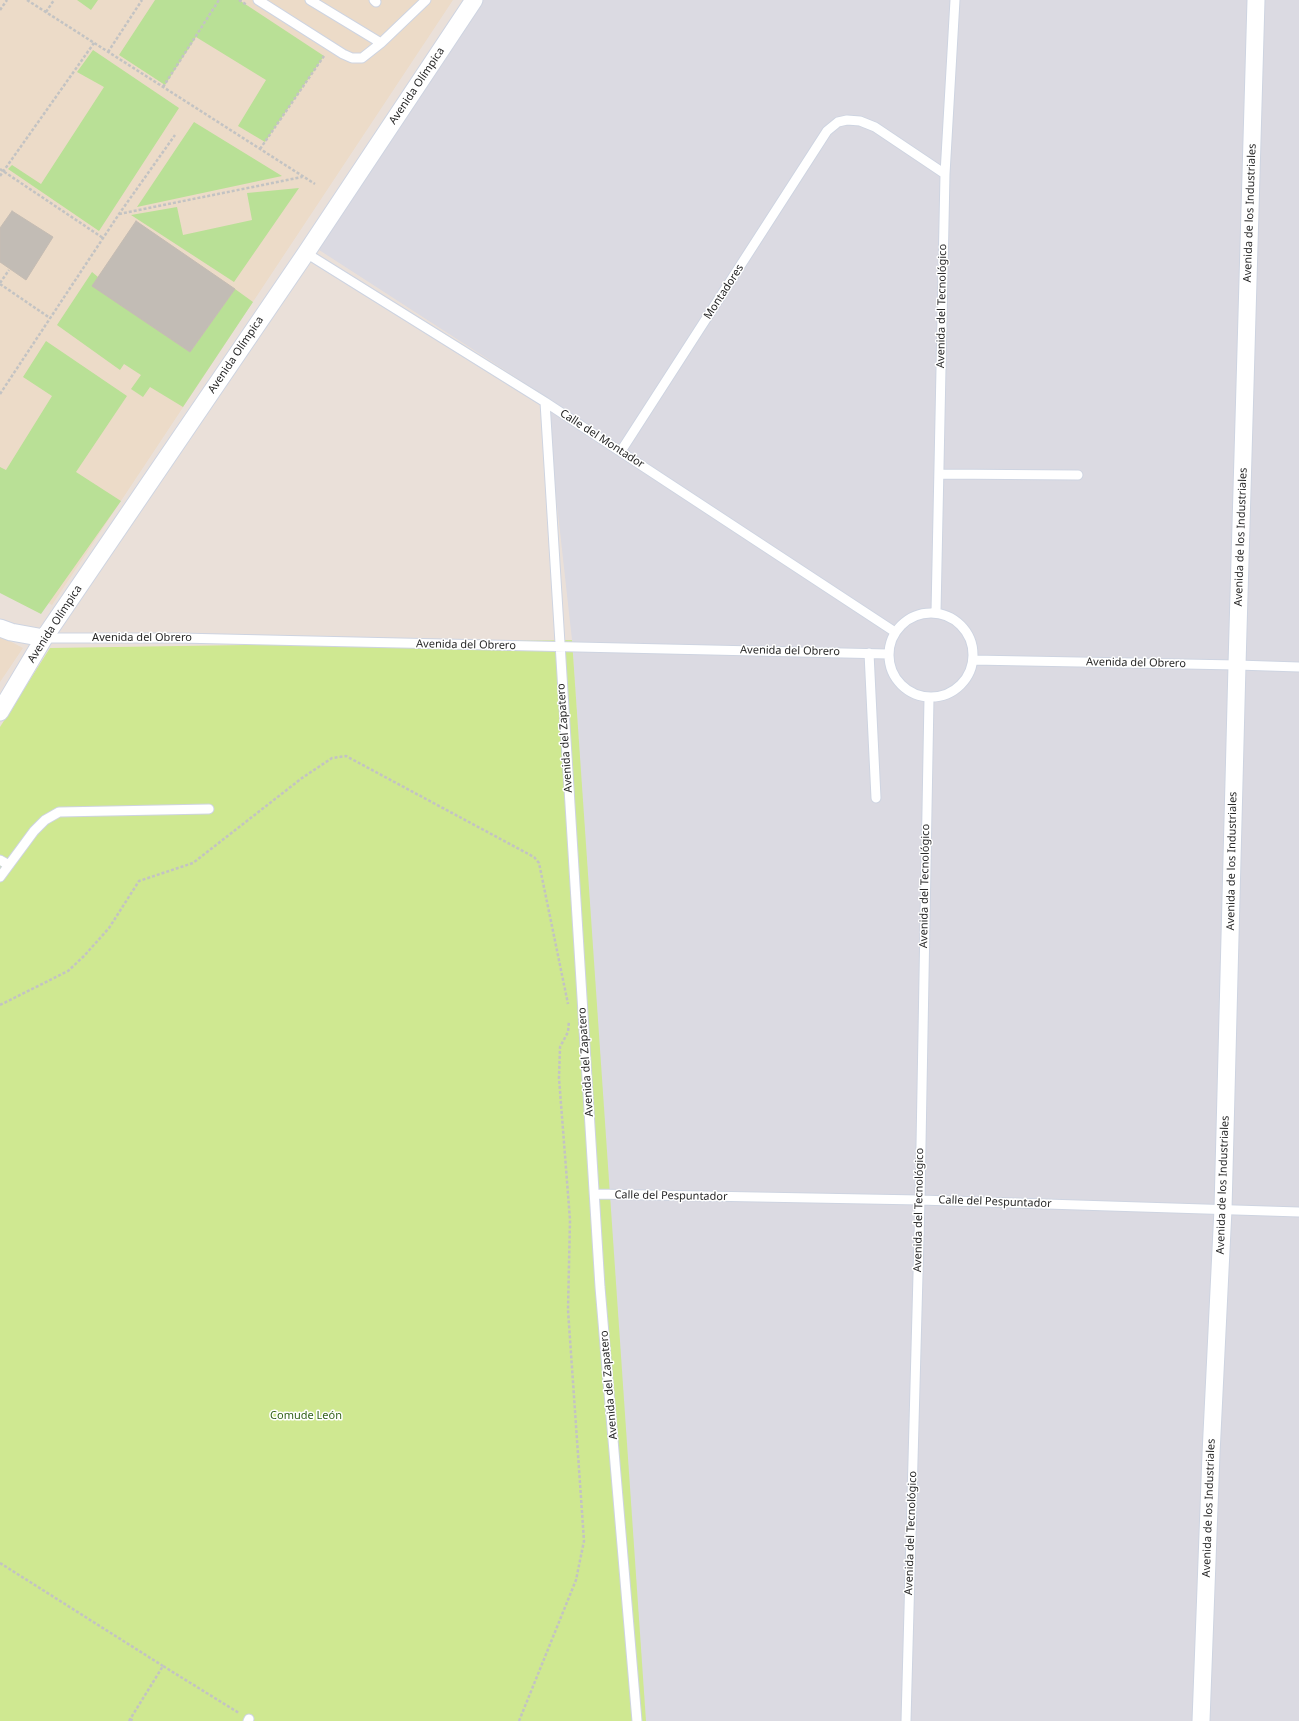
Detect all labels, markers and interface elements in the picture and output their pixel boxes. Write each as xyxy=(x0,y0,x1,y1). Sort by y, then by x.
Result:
street label: Avenida Olímpica xyxy=(386,45,448,127)
street label: Avenida de los Industriales xyxy=(1241,143,1259,283)
street label: Avenida del Tecnológico xyxy=(934,244,950,368)
street label: Montadores xyxy=(701,262,747,322)
street label: Avenida Olímpica xyxy=(205,314,267,396)
street label: Calle del Montador xyxy=(557,407,647,471)
street label: Avenida de los Industriales xyxy=(1232,467,1250,607)
street label: Avenida Olímpica xyxy=(25,583,85,665)
street label: Avenida del Obrero xyxy=(92,631,192,645)
street label: Avenida del Obrero xyxy=(416,638,516,652)
street label: Avenida del Obrero xyxy=(740,644,840,658)
street label: Avenida del Obrero xyxy=(1086,656,1186,670)
street label: Avenida del Zapatero xyxy=(555,683,575,793)
street label: Avenida de los Industriales xyxy=(1224,791,1240,931)
street label: Avenida del Tecnológico xyxy=(917,824,933,948)
street label: Avenida del Zapatero xyxy=(576,1007,596,1117)
street label: Avenida de los Industriales xyxy=(1214,1115,1232,1255)
street label: Avenida del Tecnológico xyxy=(911,1148,927,1272)
street label: Calle del Pespuntador xyxy=(614,1188,728,1204)
street label: Calle del Pespuntador xyxy=(938,1193,1052,1211)
street label: Avenida del Zapatero xyxy=(598,1330,620,1440)
park label: Comude León xyxy=(270,1409,342,1423)
street label: Avenida de los Industriales xyxy=(1200,1438,1218,1578)
street label: Avenida del Tecnológico xyxy=(902,1471,920,1595)

